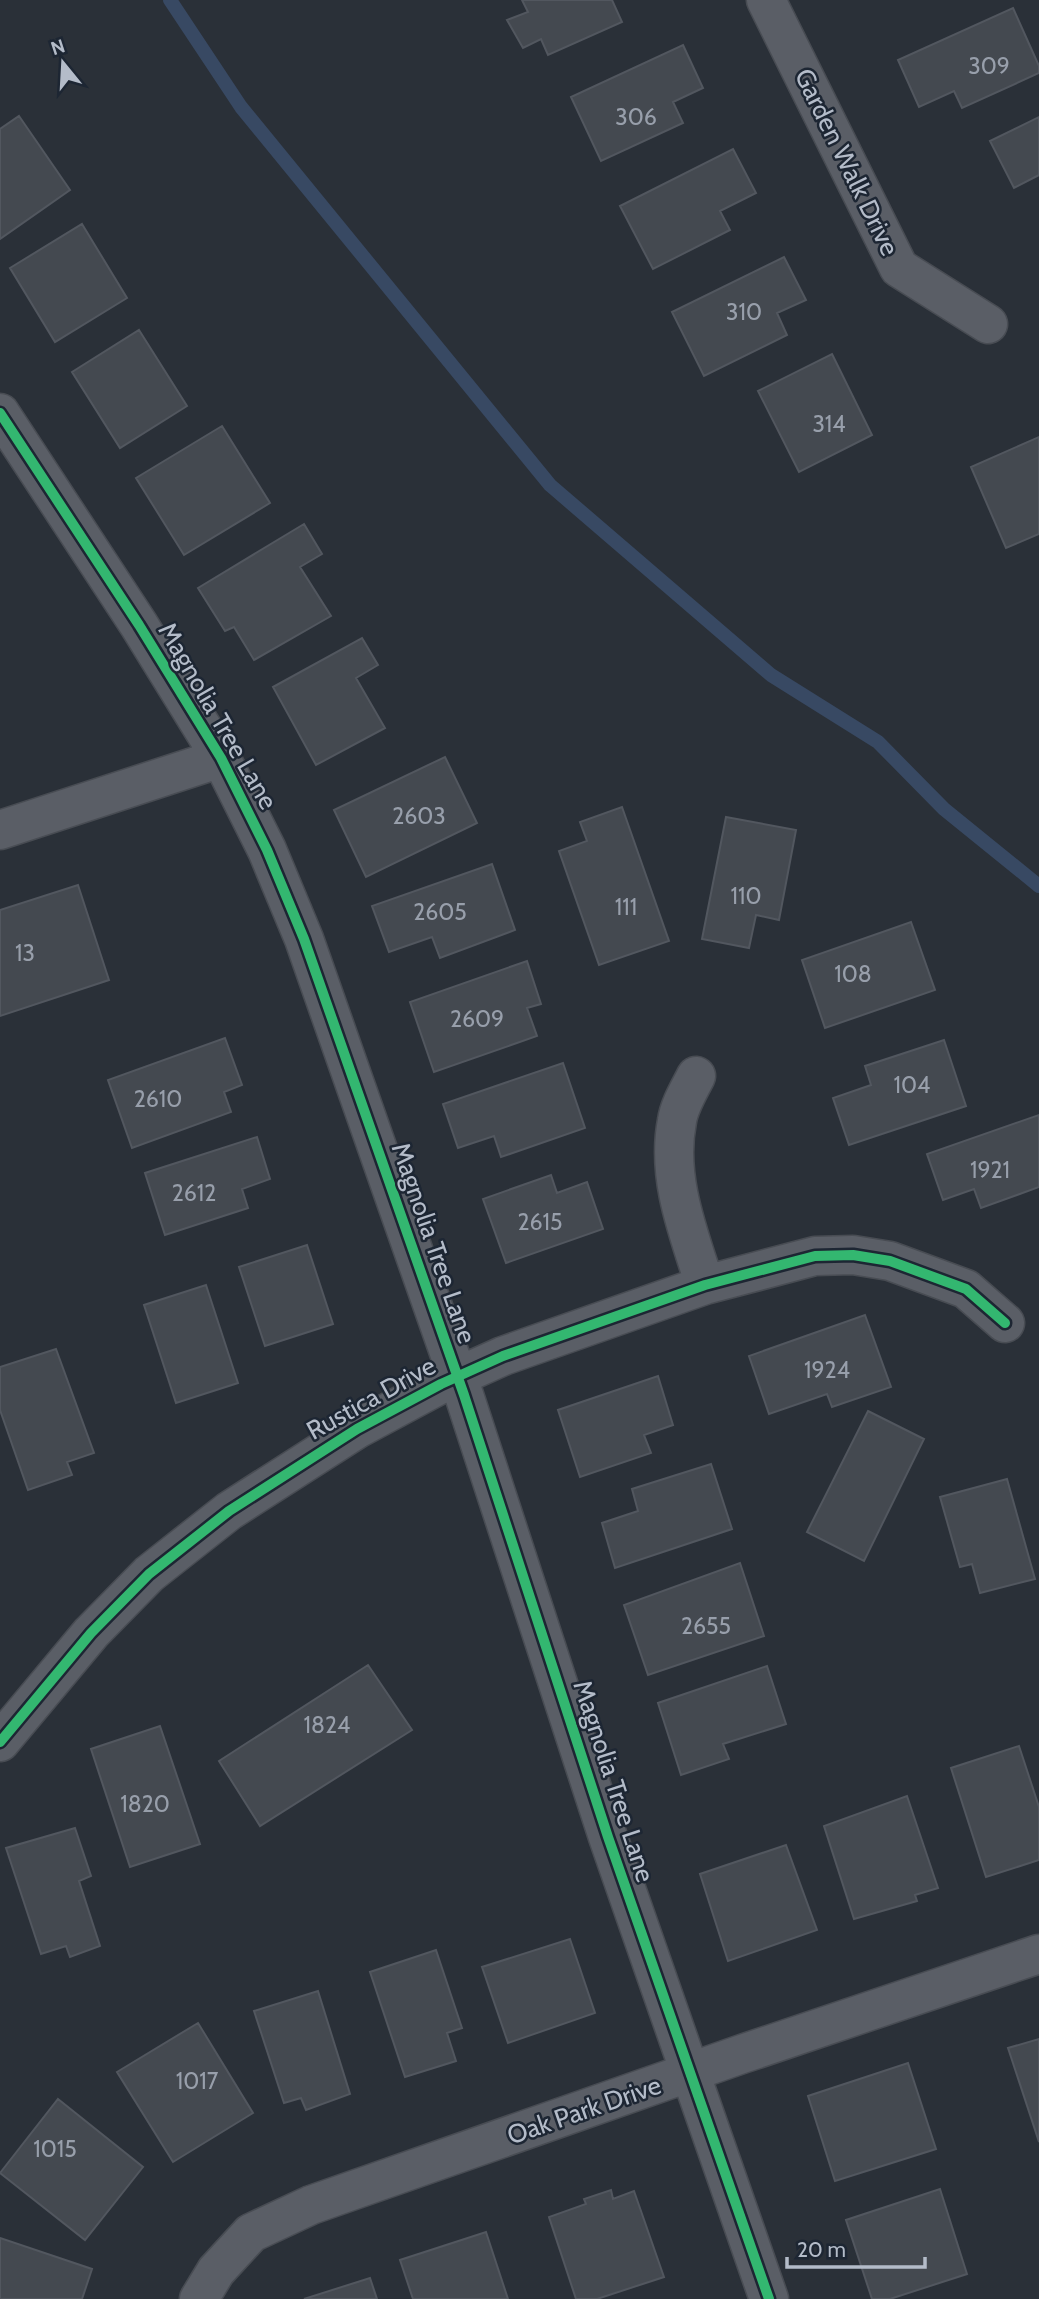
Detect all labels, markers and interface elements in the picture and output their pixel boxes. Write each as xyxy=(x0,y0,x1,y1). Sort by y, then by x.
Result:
north arrow xyxy=(28,28,98,98)
text: N xyxy=(48,34,68,60)
house number: 309 xyxy=(968,52,1010,80)
street label: Garden Walk Drive xyxy=(788,63,906,261)
house number: 306 xyxy=(615,103,657,131)
house number: 310 xyxy=(726,298,762,326)
house number: 314 xyxy=(812,410,846,438)
street label: Magnolia Tree Lane xyxy=(152,617,284,815)
house number: 2603 xyxy=(392,802,446,830)
house number: 110 xyxy=(730,882,762,910)
house number: 111 xyxy=(615,893,637,921)
house number: 2605 xyxy=(413,898,467,926)
house number: 13 xyxy=(15,939,35,967)
house number: 108 xyxy=(834,960,872,988)
house number: 2609 xyxy=(450,1005,504,1033)
house number: 104 xyxy=(894,1071,930,1099)
house number: 2610 xyxy=(134,1085,182,1113)
street label: Magnolia Tree Lane xyxy=(385,1138,483,1348)
house number: 1921 xyxy=(970,1156,1010,1184)
house number: 2612 xyxy=(172,1179,216,1207)
house number: 2615 xyxy=(518,1208,562,1236)
street label: Rustica Drive xyxy=(301,1349,441,1447)
house number: 1924 xyxy=(804,1356,850,1384)
house number: 2655 xyxy=(681,1612,731,1640)
street label: Magnolia Tree Lane xyxy=(566,1676,662,1886)
house number: 1824 xyxy=(304,1711,350,1739)
house number: 1820 xyxy=(120,1790,170,1818)
house number: 1017 xyxy=(176,2067,219,2095)
street label: Oak Park Drive xyxy=(503,2069,665,2151)
house number: 1015 xyxy=(33,2135,77,2163)
scale bar xyxy=(787,2226,925,2270)
text: 20 m xyxy=(797,2237,846,2262)

